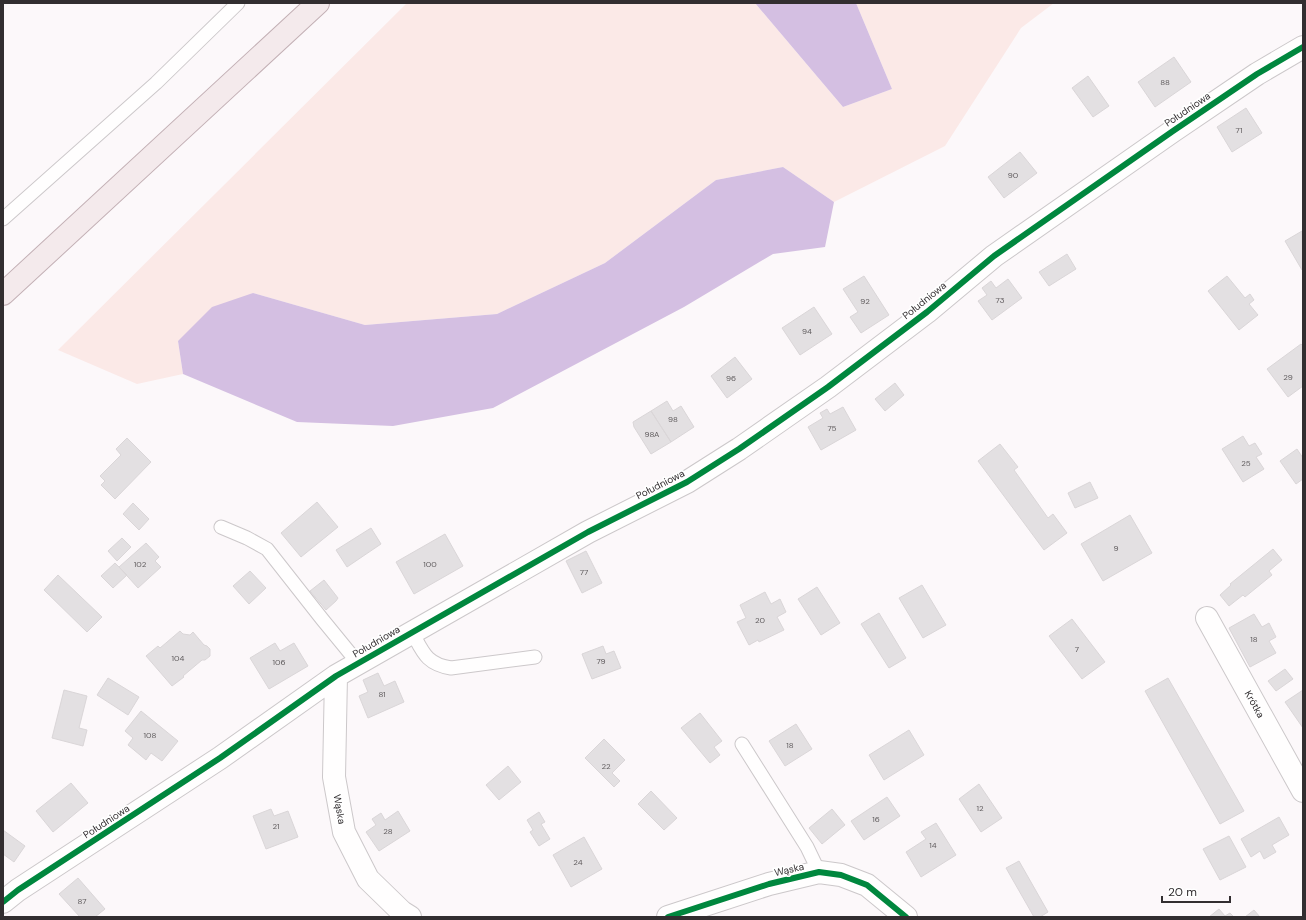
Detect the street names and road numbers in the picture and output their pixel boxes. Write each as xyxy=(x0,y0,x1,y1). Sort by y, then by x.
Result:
street label: Południowa xyxy=(1162,89,1213,130)
street label: Południowa xyxy=(900,279,949,322)
street label: Południowa xyxy=(634,467,687,502)
street label: Południowa xyxy=(350,623,402,660)
street label: Krótka xyxy=(1242,688,1267,720)
street label: Wąska xyxy=(330,793,349,825)
street label: Południowa xyxy=(81,802,132,841)
street label: Wąska xyxy=(773,860,805,879)

